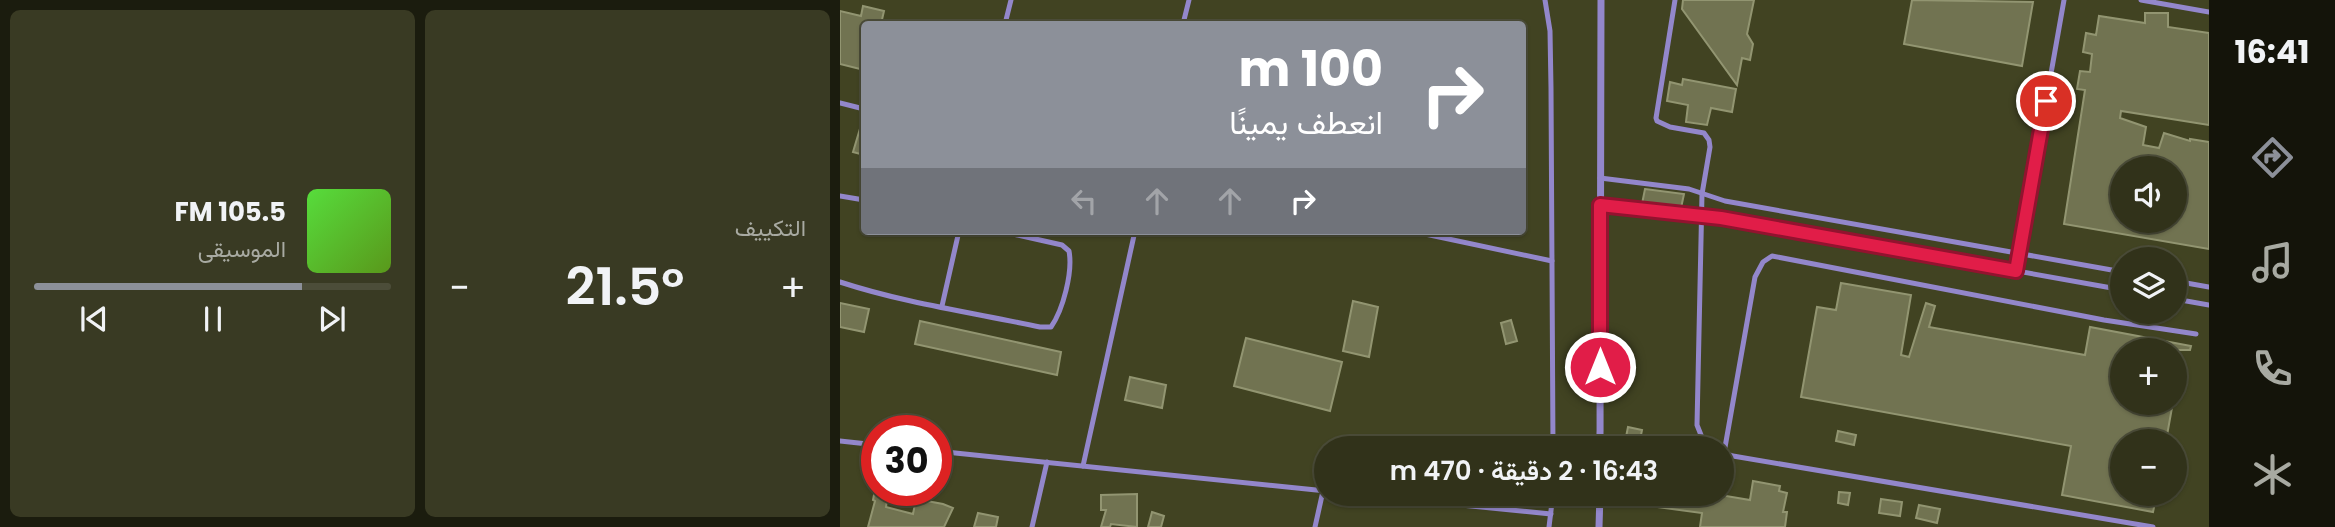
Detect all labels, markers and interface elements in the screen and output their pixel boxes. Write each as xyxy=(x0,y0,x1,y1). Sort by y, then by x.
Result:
text: 16:41 xyxy=(2234,29,2310,74)
text: 100 m xyxy=(1238,35,1383,103)
icon: right xyxy=(1407,49,1498,140)
pin xyxy=(2016,71,2076,131)
icon: arrive xyxy=(2027,82,2065,120)
text: انعطف يمينًا xyxy=(1229,100,1383,145)
icon: directions xyxy=(2248,133,2297,182)
map controls xyxy=(2110,156,2187,506)
button: sound xyxy=(2110,156,2187,233)
icon: left xyxy=(1065,182,1103,220)
icon: ahead xyxy=(1138,182,1176,220)
icon: ahead xyxy=(1211,182,1249,220)
icon: right xyxy=(1284,182,1322,220)
text: 105.5 FM xyxy=(175,194,286,230)
text: التكييف xyxy=(735,212,806,244)
text: الموسيقى xyxy=(198,233,286,265)
icon: music xyxy=(2248,238,2297,287)
button: layers xyxy=(2110,247,2187,324)
text: 21.5° xyxy=(566,250,684,323)
text: − xyxy=(449,261,470,314)
text: + xyxy=(780,261,806,314)
icon: previous xyxy=(75,300,113,338)
icon: pause xyxy=(194,300,232,338)
icon: next xyxy=(313,300,351,338)
position arrow xyxy=(1563,330,1637,404)
button: + xyxy=(2110,338,2187,415)
icon: phone xyxy=(2248,344,2297,393)
speed limit sign: 30 xyxy=(861,415,952,506)
button: − xyxy=(2110,429,2187,506)
icon: climate xyxy=(2248,450,2297,499)
text: 16:43 · 2 دقيقة · 470 m xyxy=(1390,453,1658,489)

